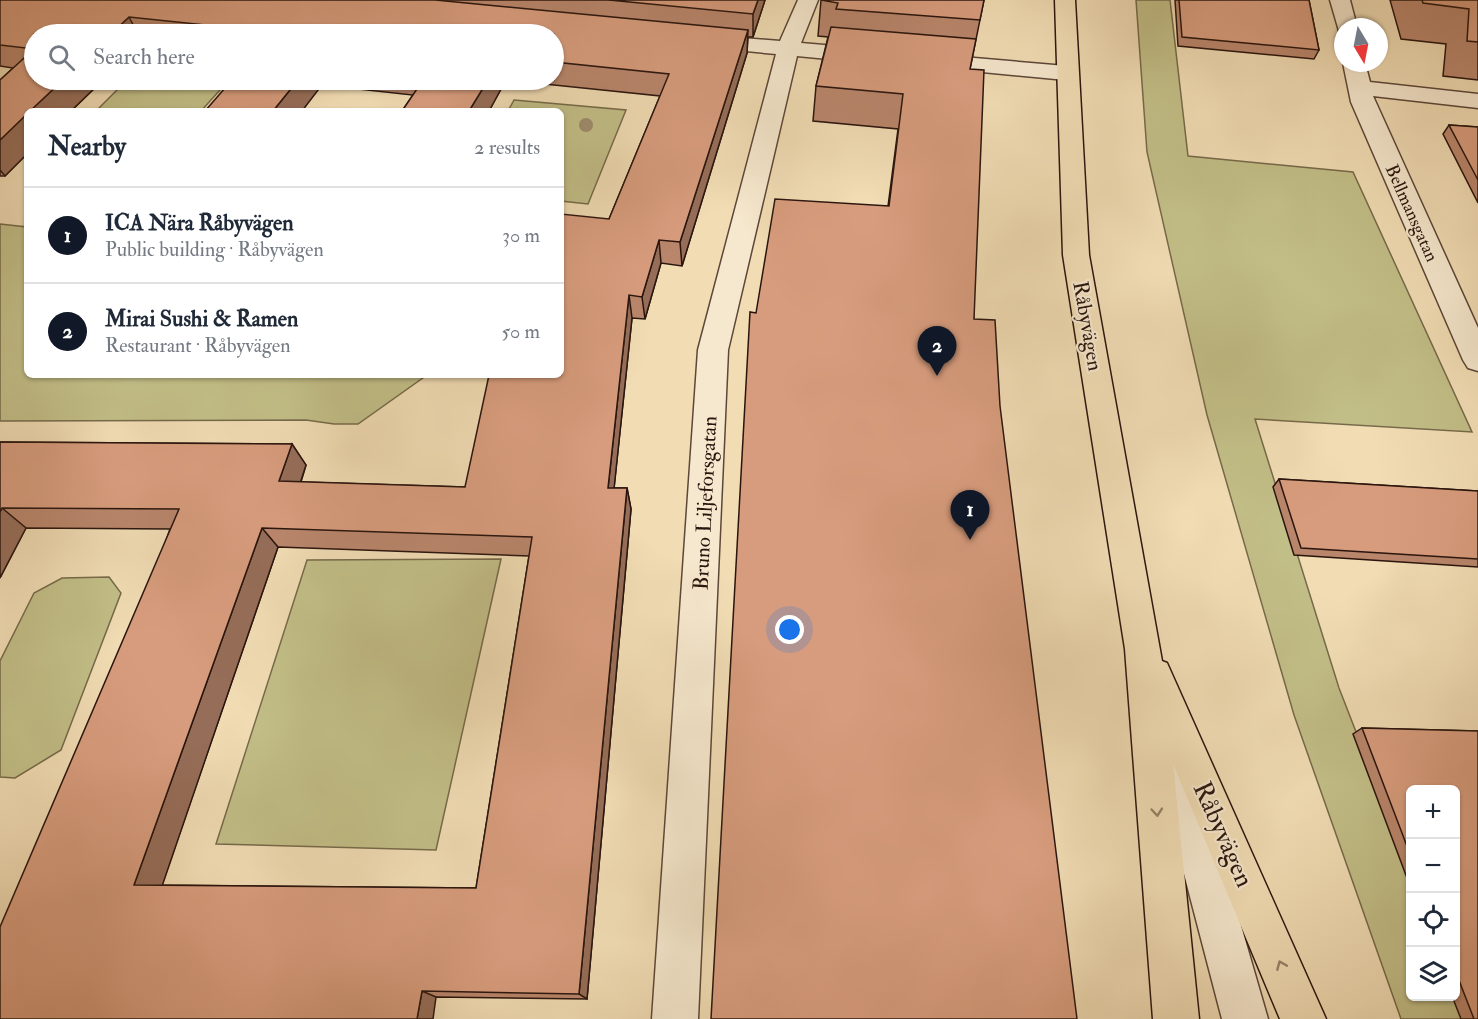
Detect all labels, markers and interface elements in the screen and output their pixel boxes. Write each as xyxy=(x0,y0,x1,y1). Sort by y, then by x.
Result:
north arrow xyxy=(1334,18,1388,72)
search box xyxy=(24,24,564,90)
icon: search xyxy=(45,41,78,74)
text: Search here xyxy=(93,43,195,71)
text: Nearby xyxy=(48,131,126,163)
text: 2 results xyxy=(474,135,540,160)
street label: Bellmansgatan xyxy=(1380,161,1443,265)
text: ICA Nära Råbyvägen xyxy=(105,209,293,237)
text: 1 xyxy=(64,223,71,248)
text: 30 m xyxy=(502,223,540,248)
text: Public building · Råbyvägen xyxy=(105,237,324,262)
street label: Råbyvägen xyxy=(1066,279,1109,373)
text: Mirai Sushi & Ramen xyxy=(105,305,298,333)
text: 2 xyxy=(62,319,73,344)
text: 50 m xyxy=(501,319,540,344)
pin: 2 xyxy=(918,326,956,376)
text: Restaurant · Råbyvägen xyxy=(105,333,290,358)
street label: Bruno Liljeforsgatan xyxy=(687,415,724,591)
pin: 1 xyxy=(950,490,990,540)
your location xyxy=(775,615,804,644)
street label: Råbyvägen xyxy=(1186,777,1261,892)
map controls xyxy=(1406,785,1460,1001)
button: + xyxy=(1406,785,1460,839)
one-way arrow xyxy=(1150,807,1163,816)
button: − xyxy=(1406,839,1460,893)
button: locate xyxy=(1406,893,1460,947)
button: layers xyxy=(1406,947,1460,1001)
one-way arrow xyxy=(1276,960,1288,971)

